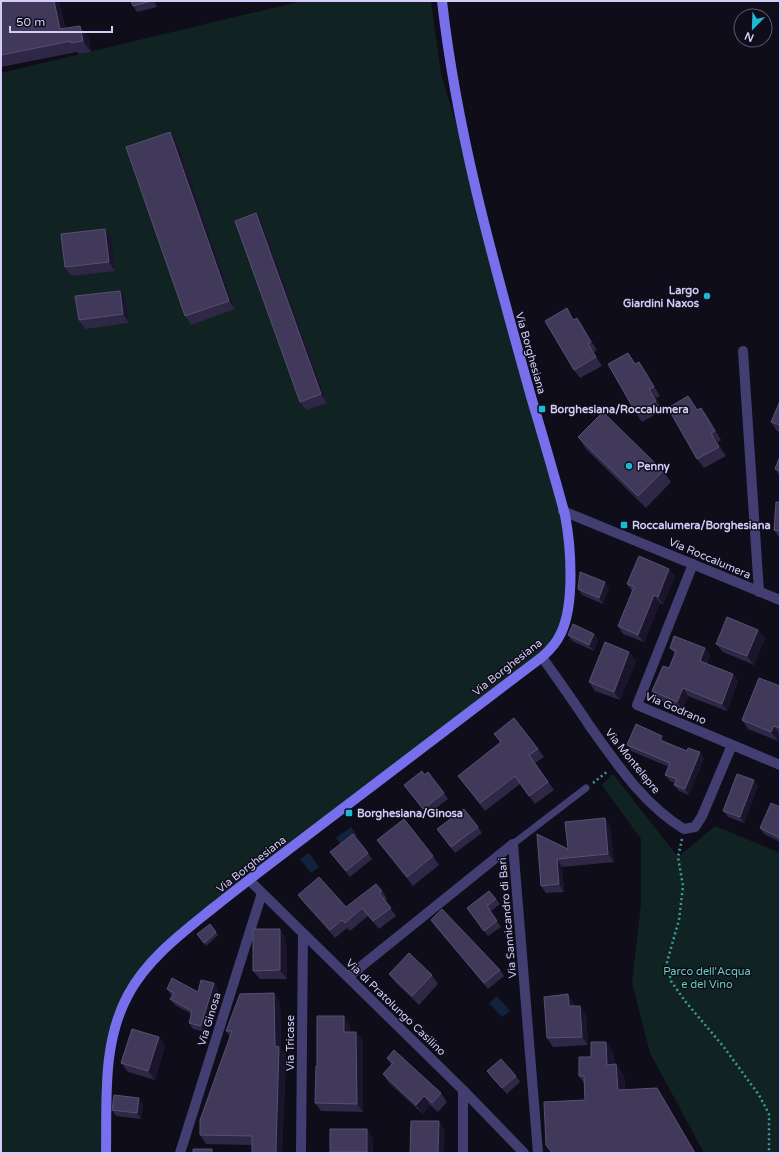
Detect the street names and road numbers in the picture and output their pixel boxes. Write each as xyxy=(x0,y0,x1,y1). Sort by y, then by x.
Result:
street label: Via Borghesiana xyxy=(513,311,548,396)
street label: Via Roccalumera xyxy=(667,535,753,582)
street label: Via Borghesiana xyxy=(470,636,545,699)
street label: Via Godrano xyxy=(643,690,709,727)
street label: Via Montelepre xyxy=(603,726,663,796)
street label: Via Borghesiana xyxy=(214,833,289,896)
street label: Via Sannicandro di Bari xyxy=(496,857,519,979)
street label: Via di Pratolungo Casilino xyxy=(343,956,448,1059)
street label: Via Ginosa xyxy=(195,991,224,1047)
street label: Via Tricase xyxy=(284,1015,297,1071)

